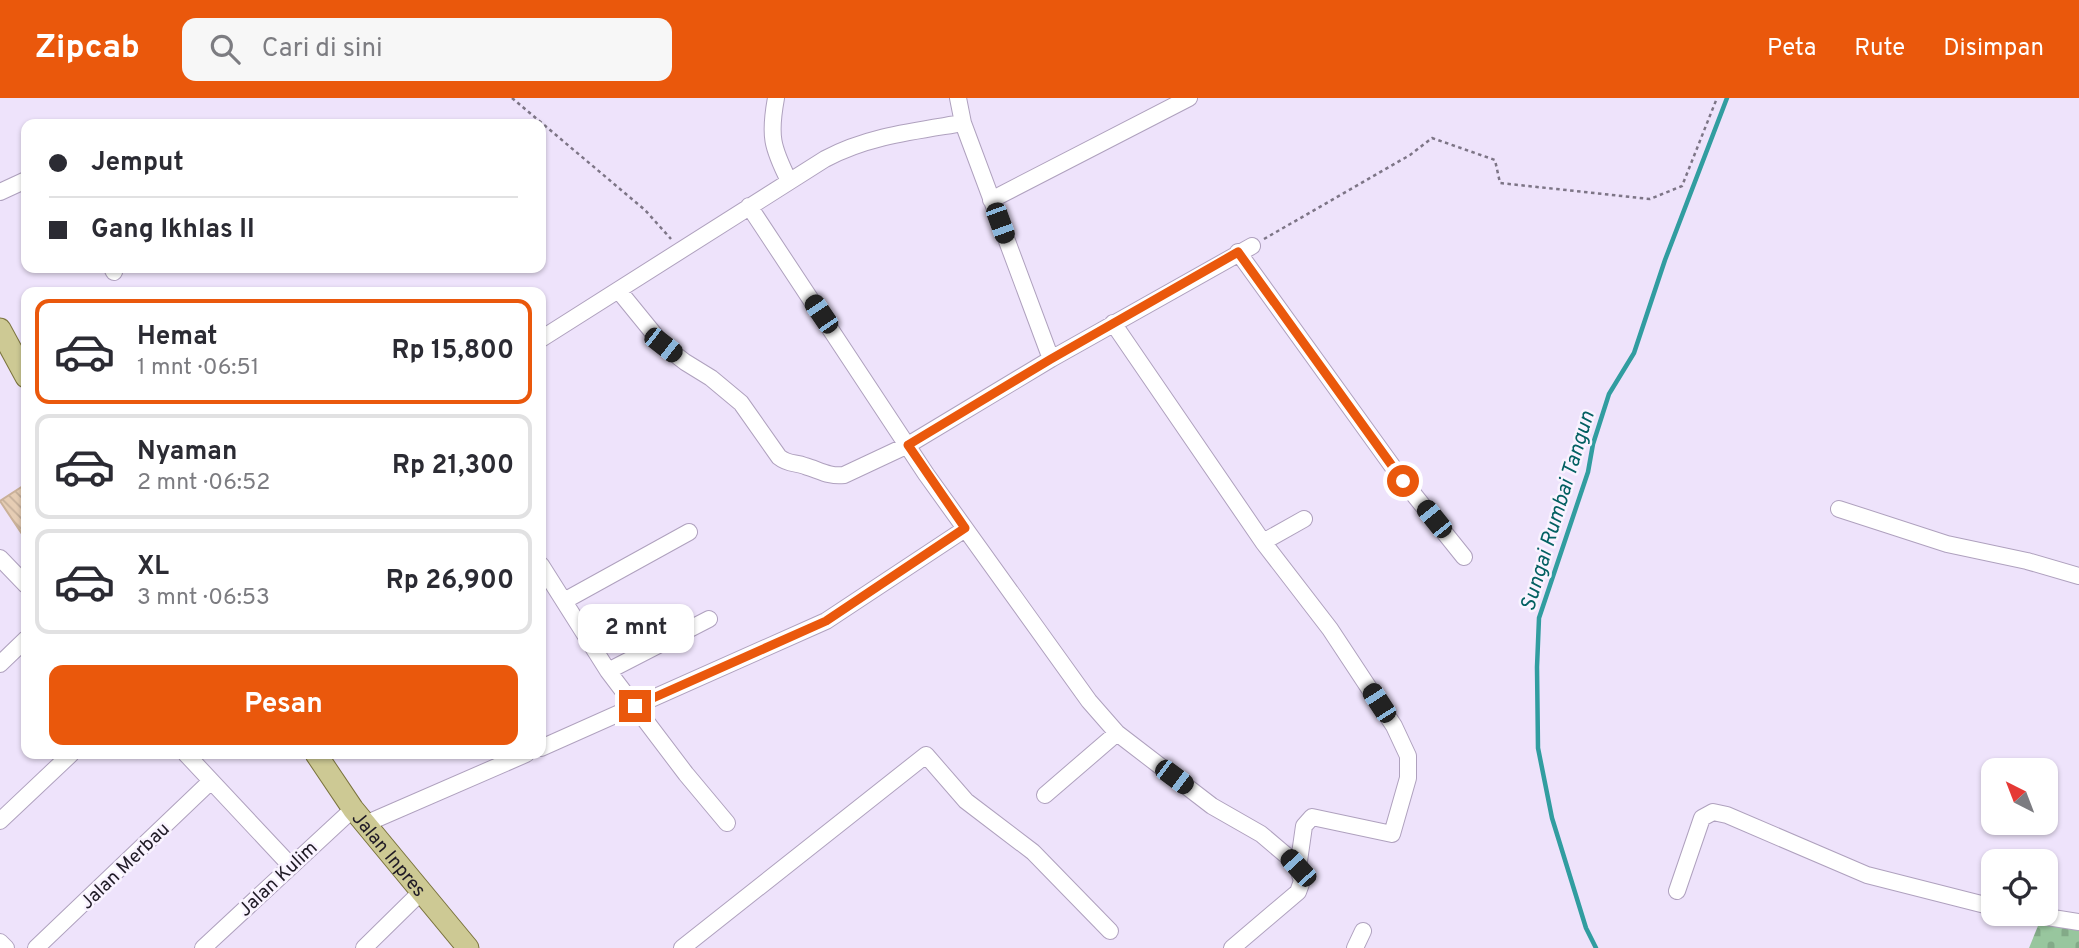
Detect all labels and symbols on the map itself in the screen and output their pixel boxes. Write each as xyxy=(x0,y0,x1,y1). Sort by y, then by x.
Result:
car xyxy=(983,200,1018,246)
car xyxy=(801,291,842,337)
car xyxy=(640,324,687,366)
water label: Sungai Rumbai Tangun xyxy=(1515,408,1602,615)
route start xyxy=(1387,465,1419,497)
car xyxy=(1413,496,1456,542)
callout: 2 mnt xyxy=(577,604,693,654)
car xyxy=(1359,680,1400,726)
route end xyxy=(619,690,651,722)
car xyxy=(1151,756,1198,798)
north arrow xyxy=(1981,758,2058,835)
street label: Jalan Inpres xyxy=(346,807,431,902)
street label: Jalan Merbau xyxy=(76,818,175,915)
street label: Jalan Kulim xyxy=(234,837,323,922)
car xyxy=(1277,845,1320,891)

